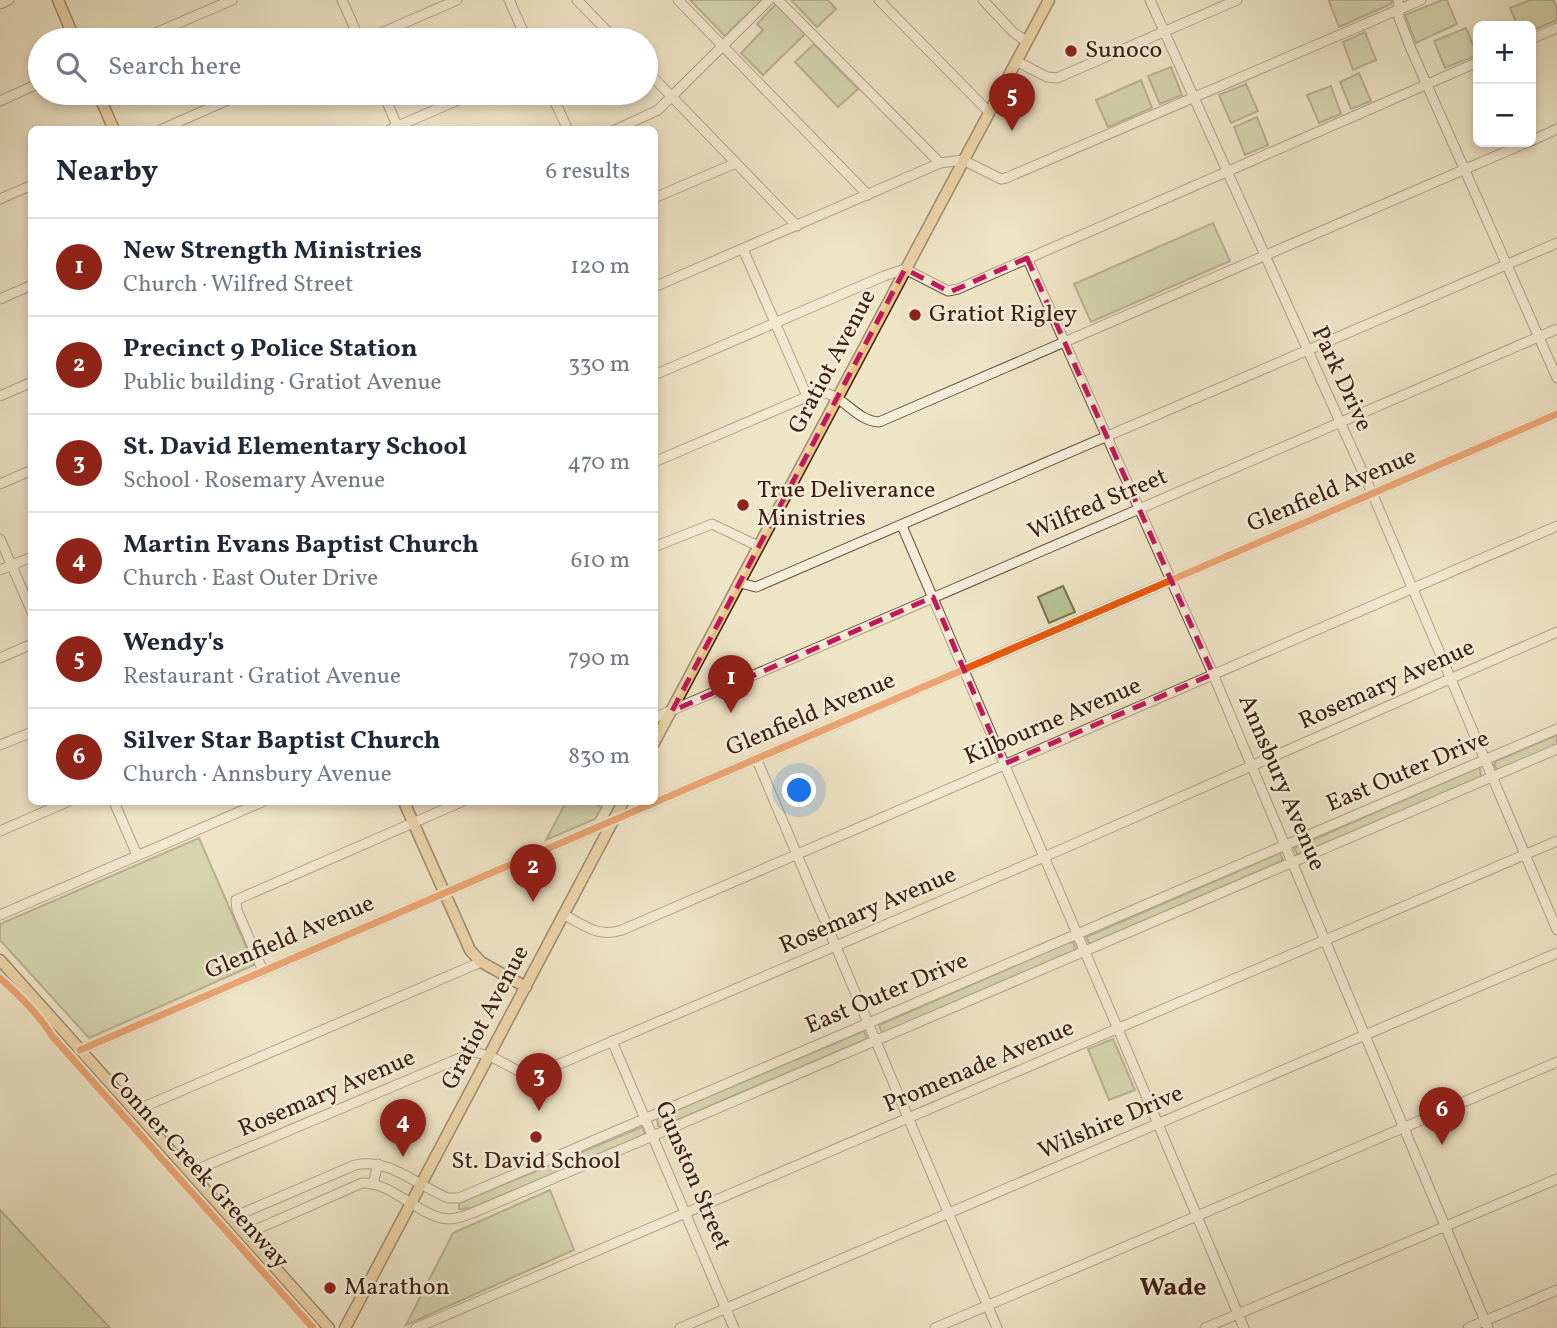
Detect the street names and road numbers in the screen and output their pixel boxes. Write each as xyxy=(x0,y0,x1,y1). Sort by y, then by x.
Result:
street label: Gratiot Avenue xyxy=(781,284,885,440)
street label: Park Drive xyxy=(1302,321,1380,437)
street label: Glenfield Avenue xyxy=(1242,440,1422,542)
street label: Wilfred Street xyxy=(1023,460,1173,550)
street label: Rosemary Avenue xyxy=(1294,631,1480,739)
street label: Glenfield Avenue xyxy=(721,664,901,766)
street label: Kilbourne Avenue xyxy=(959,669,1147,775)
street label: Annsbury Avenue xyxy=(1229,690,1333,876)
street label: East Outer Drive xyxy=(1321,722,1495,822)
street label: Rosemary Avenue xyxy=(774,858,962,964)
street label: Glenfield Avenue xyxy=(200,887,380,989)
street label: Gratiot Avenue xyxy=(434,940,538,1096)
street label: East Outer Drive xyxy=(800,944,974,1044)
street label: Promenade Avenue xyxy=(879,1012,1079,1122)
street label: Rosemary Avenue xyxy=(233,1041,421,1147)
street label: Conner Creek Greenway xyxy=(100,1064,296,1278)
street label: Wilshire Drive xyxy=(1033,1077,1189,1169)
street label: Gunston Street xyxy=(645,1096,739,1256)

